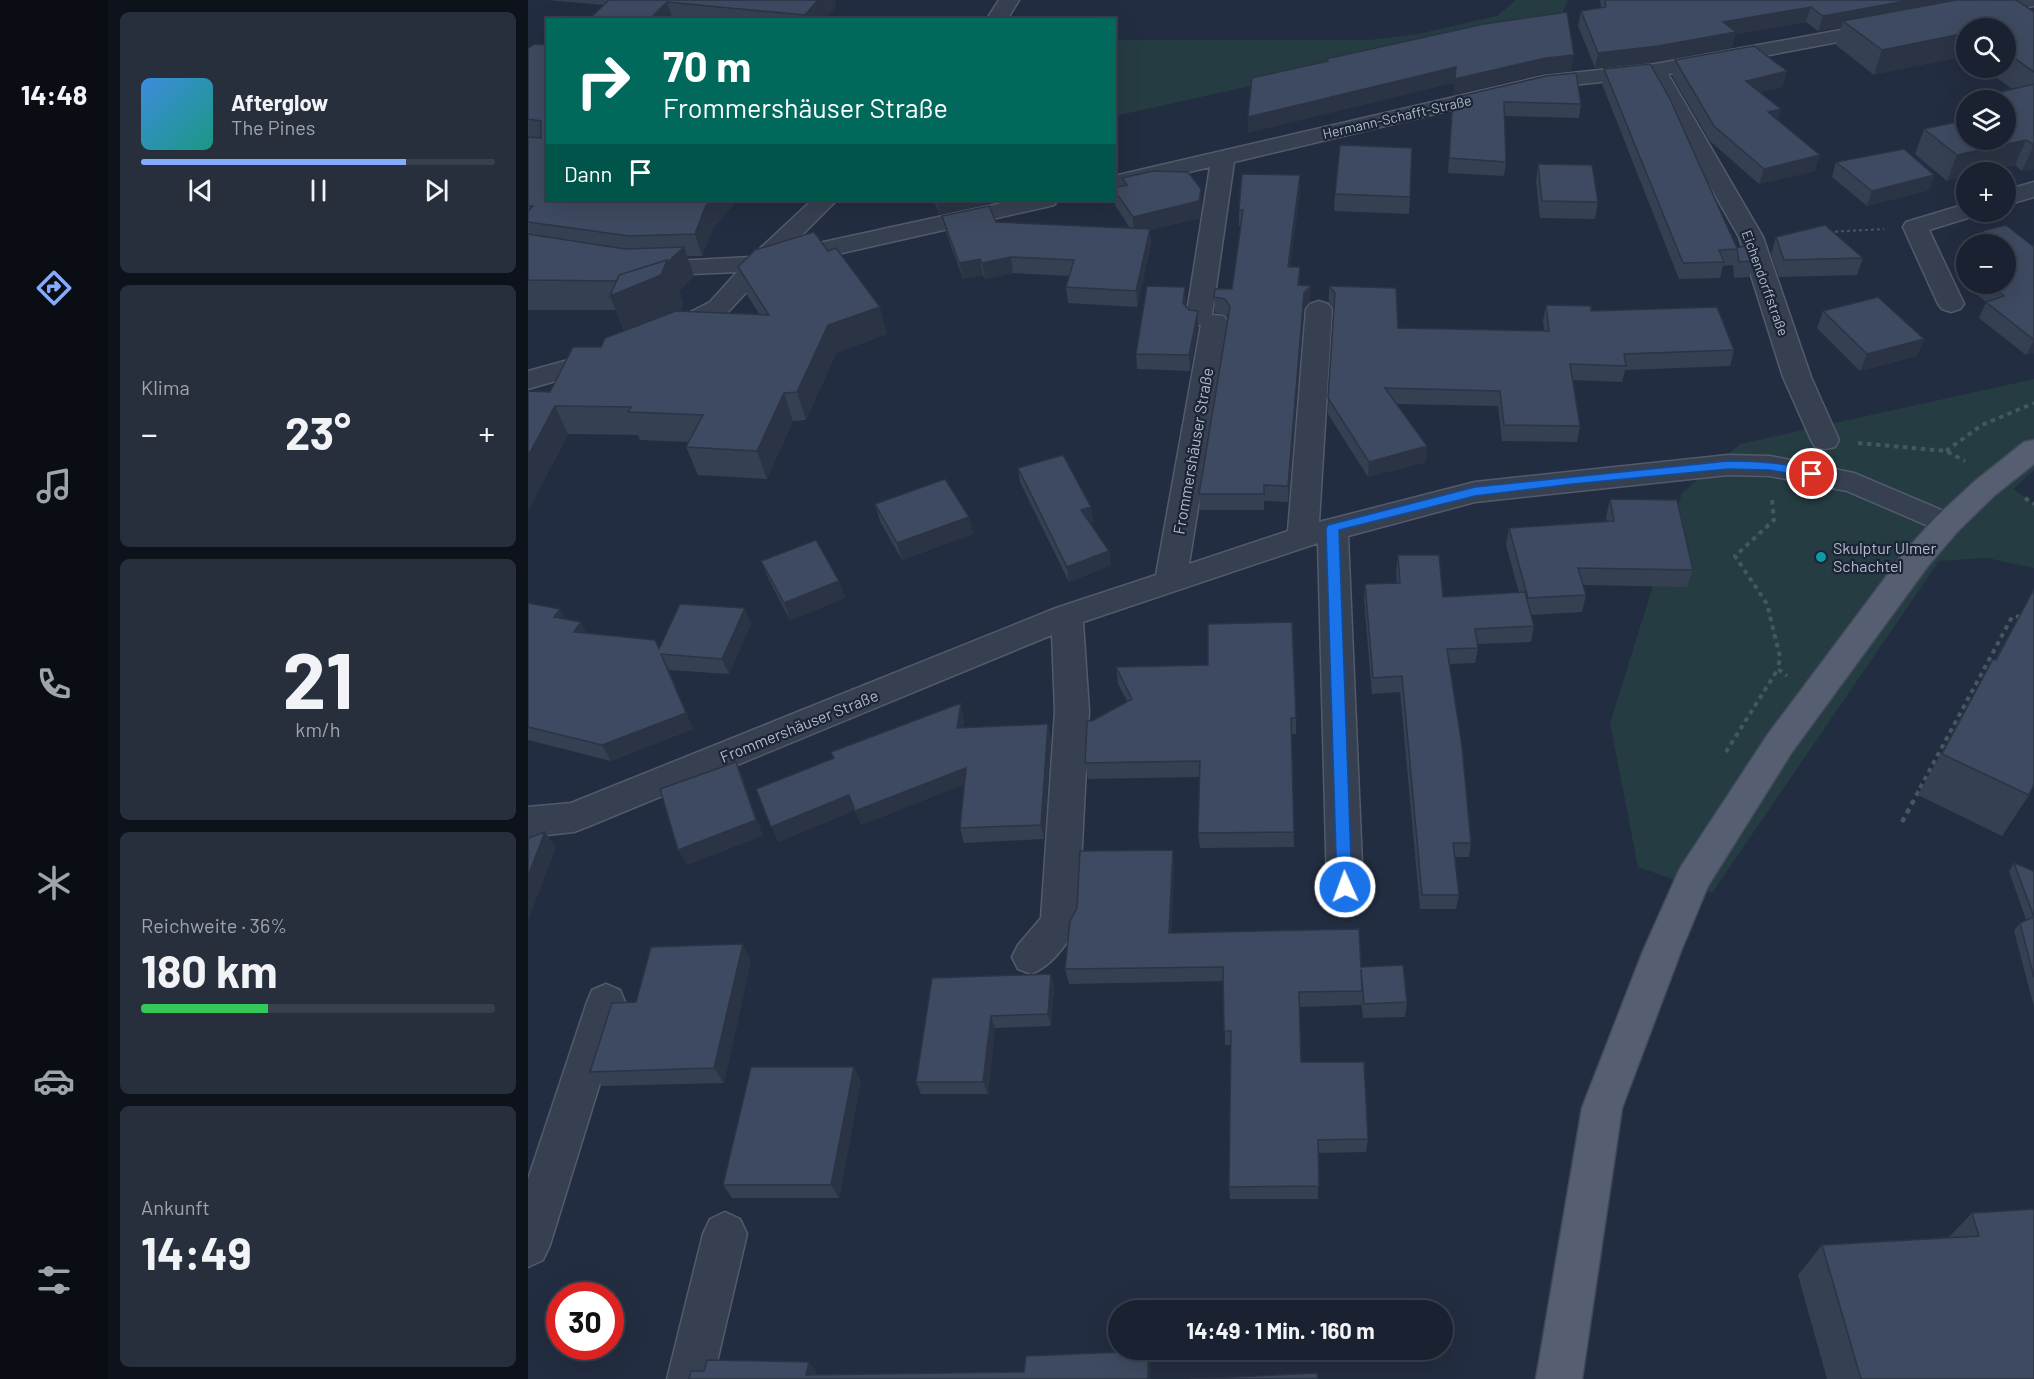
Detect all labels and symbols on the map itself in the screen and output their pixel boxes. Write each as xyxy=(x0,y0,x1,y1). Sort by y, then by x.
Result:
street label: Hermann-Schafft-Straße xyxy=(1321,91,1473,142)
street label: Eichendorffstraße xyxy=(1738,228,1792,338)
street label: Frommershäuser Straße xyxy=(1168,366,1217,536)
pin xyxy=(1786,448,1837,499)
place label: Skulptur Ulmer Schachtel xyxy=(1833,538,1937,575)
marker: Skulptur Ulmer Schachtel xyxy=(1814,550,1828,564)
street label: Frommershäuser Straße xyxy=(717,685,881,766)
position arrow xyxy=(1313,855,1377,919)
speed limit sign: 30 xyxy=(546,1282,624,1360)

